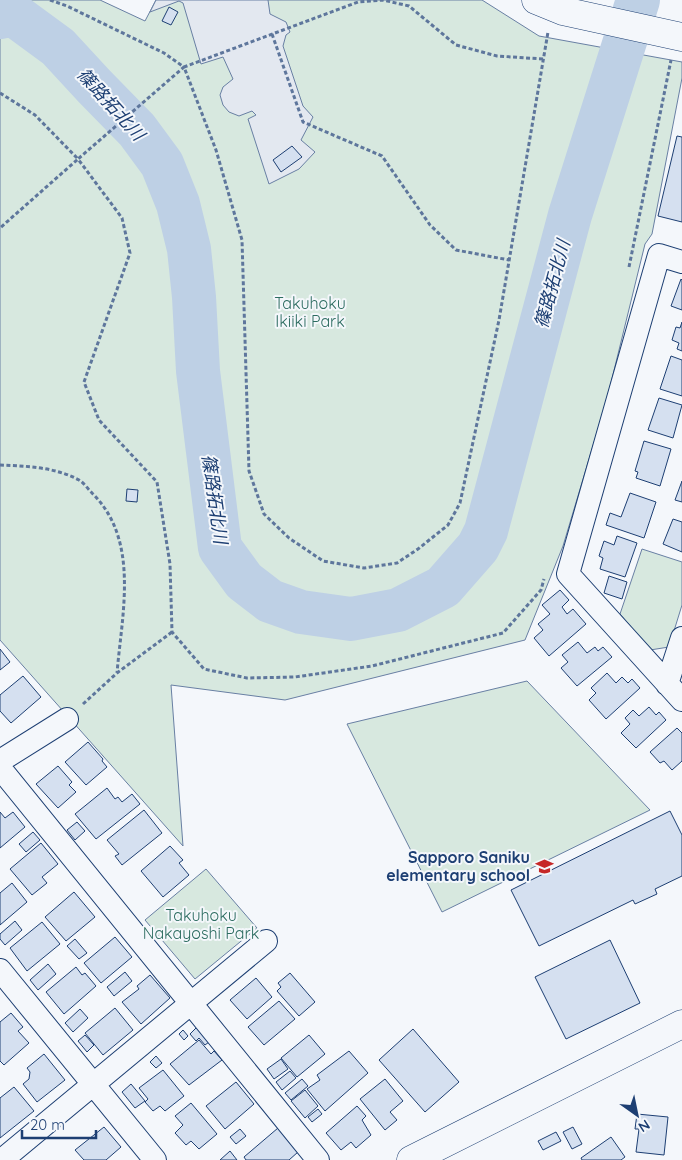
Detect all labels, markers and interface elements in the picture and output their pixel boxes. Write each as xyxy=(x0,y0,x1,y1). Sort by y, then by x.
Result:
water label: 篠路拓北川 xyxy=(72,63,151,147)
water label: 篠路拓北川 xyxy=(529,236,575,330)
park label: Takuhoku Ikiiki Park xyxy=(274,293,346,331)
water label: 篠路拓北川 xyxy=(197,453,233,547)
place label: Sapporo Saniku elementary school xyxy=(386,847,530,885)
school or university icon: Sapporo Saniku elementary school xyxy=(534,856,554,876)
park label: Takuhoku Nakayoshi Park xyxy=(143,905,259,943)
north arrow xyxy=(612,1090,662,1140)
scale bar xyxy=(22,1108,96,1140)
text: 20 m xyxy=(30,1115,65,1134)
text: N xyxy=(635,1116,653,1136)

